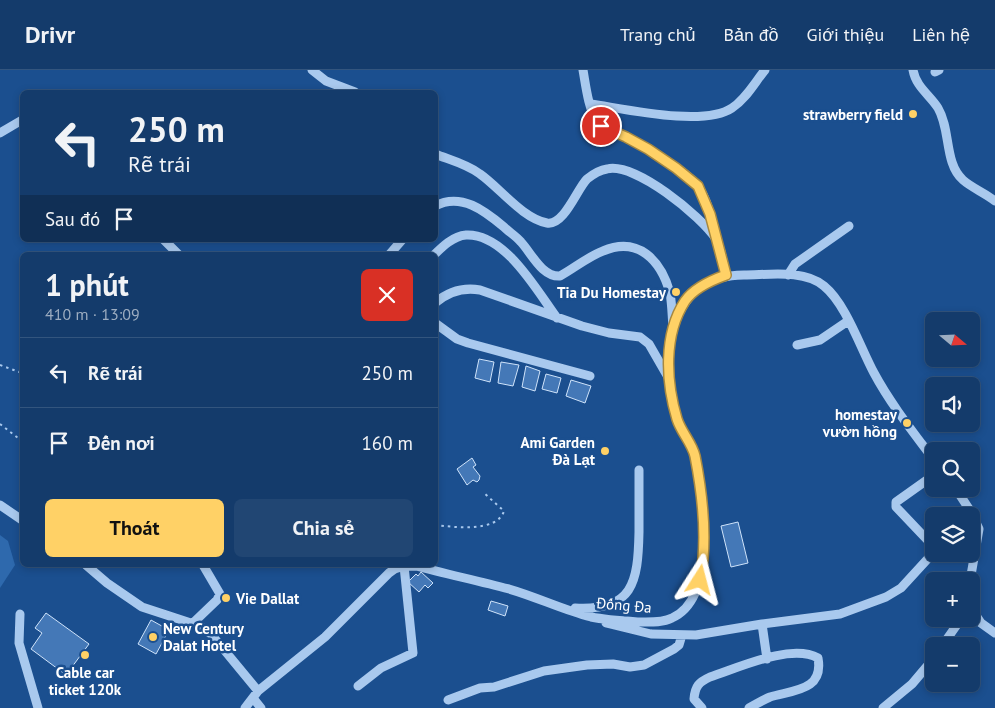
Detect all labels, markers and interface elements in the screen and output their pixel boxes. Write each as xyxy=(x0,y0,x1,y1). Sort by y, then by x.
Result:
text: Drivr xyxy=(25,19,75,50)
text: Trang chủ xyxy=(620,23,696,46)
text: Bản đồ xyxy=(724,23,778,46)
text: Giới thiệu xyxy=(806,23,884,46)
text: Liên hệ xyxy=(912,23,970,46)
pin xyxy=(580,105,622,147)
place label: strawberry field xyxy=(803,105,903,124)
text: 250 m xyxy=(128,106,225,152)
marker: strawberry field xyxy=(907,108,919,120)
icon: left xyxy=(45,110,110,175)
icon: arrive xyxy=(587,112,615,140)
text: Rẽ trái xyxy=(128,150,191,178)
icon: arrive xyxy=(110,205,138,233)
text: Sau đó xyxy=(45,207,100,231)
text: 1 phút xyxy=(45,265,129,304)
button: close xyxy=(361,269,413,321)
place label: Tia Du Homestay xyxy=(557,283,667,302)
marker: Tia Du Homestay xyxy=(670,286,682,298)
text: 410 m · 13:09 xyxy=(45,304,140,324)
north arrow xyxy=(925,312,980,368)
map controls xyxy=(925,312,980,692)
icon: left xyxy=(45,359,73,387)
text: Rẽ trái xyxy=(88,361,143,385)
text: 250 m xyxy=(361,361,413,385)
button: sound xyxy=(925,377,980,432)
place label: homestay vườn hồng xyxy=(822,405,898,441)
marker: homestay vườn hồng xyxy=(901,417,913,429)
icon: arrive xyxy=(45,429,73,457)
text: Đến nơi xyxy=(88,431,155,455)
text: 160 m xyxy=(361,431,413,455)
place label: Ami Garden Đà Lạt xyxy=(520,433,596,469)
button: search xyxy=(925,442,980,497)
marker: Ami Garden Đà Lạt xyxy=(599,445,611,457)
button: Thoát xyxy=(45,499,224,557)
button: Chia sẻ xyxy=(234,499,413,557)
button: layers xyxy=(925,507,980,562)
position arrow xyxy=(673,553,725,605)
button: + xyxy=(925,572,980,627)
place label: Vie Dallat xyxy=(235,589,300,608)
marker: Vie Dallat xyxy=(220,592,232,604)
street label: Đống Đa xyxy=(595,593,652,617)
place label: New Century Dalat Hotel xyxy=(163,619,245,655)
marker: New Century Dalat Hotel xyxy=(147,631,159,643)
button: − xyxy=(925,637,980,692)
marker: Cable car ticket 120k xyxy=(79,649,91,661)
place label: Cable car ticket 120k xyxy=(49,663,122,699)

